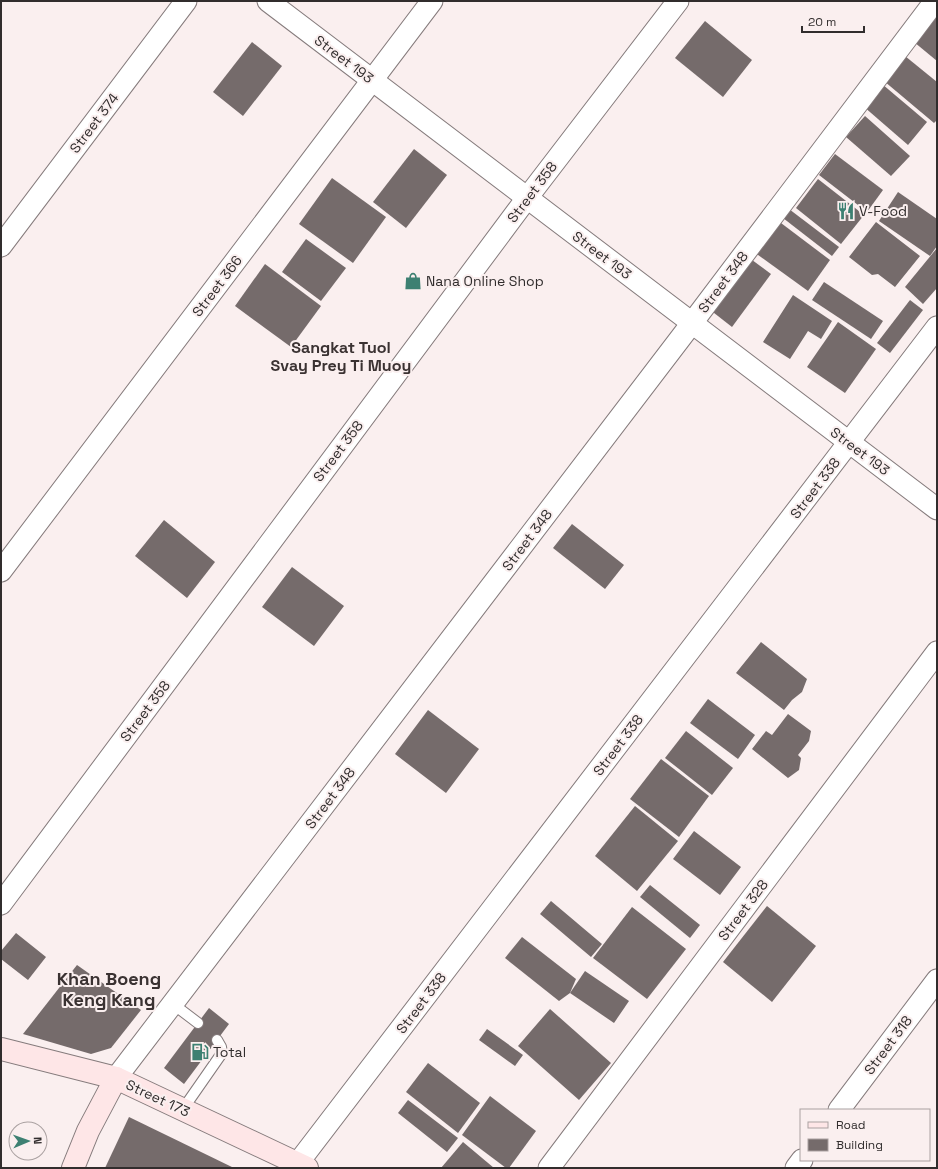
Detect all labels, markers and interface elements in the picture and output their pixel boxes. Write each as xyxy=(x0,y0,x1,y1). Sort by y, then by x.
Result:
scale bar xyxy=(802,8,864,34)
text: 20 m xyxy=(808,14,836,30)
street label: Street 193 xyxy=(311,31,377,87)
street label: Street 374 xyxy=(66,89,123,157)
street label: Street 358 xyxy=(503,158,561,226)
restaurant icon: V-Food xyxy=(836,201,856,221)
place label: V-Food xyxy=(859,202,907,220)
street label: Street 193 xyxy=(569,227,635,283)
street label: Street 348 xyxy=(694,247,752,316)
street label: Street 366 xyxy=(188,252,246,320)
shop icon: Nana Online Shop xyxy=(403,271,423,291)
place label: Nana Online Shop xyxy=(426,272,544,290)
district label: Sangkat Tuol Svay Prey Ti Muoy xyxy=(271,337,411,376)
street label: Street 358 xyxy=(309,417,367,485)
street label: Street 193 xyxy=(827,423,893,479)
street label: Street 338 xyxy=(786,454,844,522)
street label: Street 348 xyxy=(498,505,556,574)
street label: Street 358 xyxy=(116,677,174,745)
street label: Street 338 xyxy=(589,711,647,779)
street label: Street 348 xyxy=(301,763,359,832)
street label: Street 328 xyxy=(714,876,772,944)
district label: Khan Boeng Keng Kang xyxy=(57,967,161,1011)
street label: Street 338 xyxy=(392,969,450,1037)
street label: Street 318 xyxy=(860,1012,916,1078)
fuel station icon: Total xyxy=(190,1042,210,1062)
place label: Total xyxy=(213,1043,246,1061)
street label: Street 173 xyxy=(123,1075,193,1121)
legend xyxy=(800,1109,930,1161)
text: Road xyxy=(836,1117,865,1133)
north arrow xyxy=(8,1121,48,1161)
text: N xyxy=(31,1137,45,1145)
text: Building xyxy=(836,1137,883,1153)

